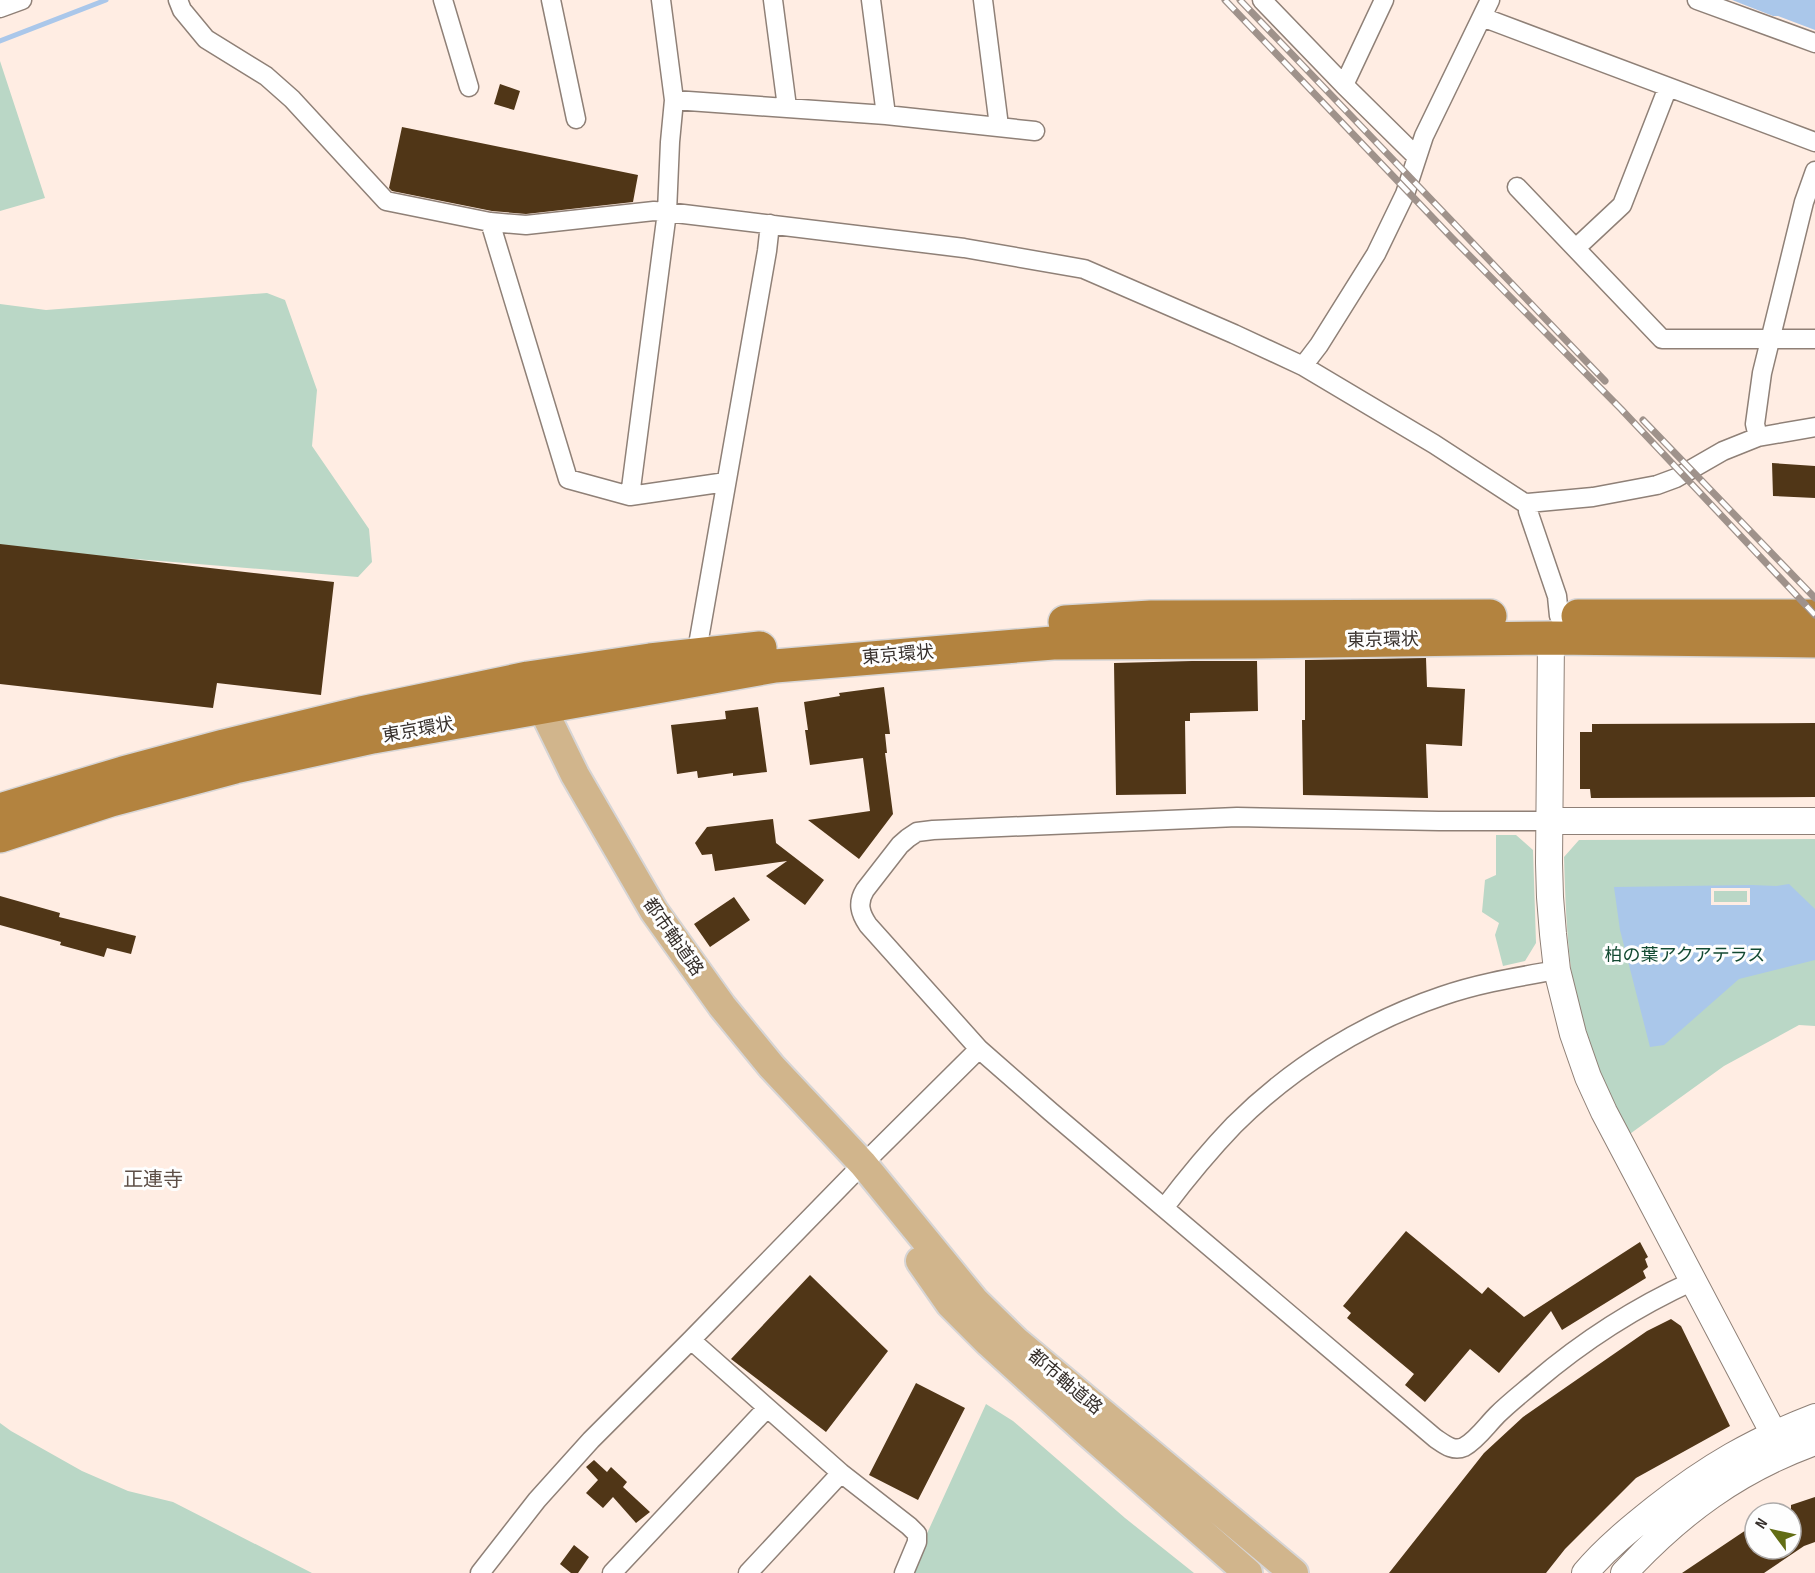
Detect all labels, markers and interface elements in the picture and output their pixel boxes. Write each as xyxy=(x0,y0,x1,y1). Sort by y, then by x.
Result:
street label: 東京環状 xyxy=(1347,629,1419,651)
street label: 東京環状 xyxy=(861,641,935,669)
street label: 東京環状 xyxy=(381,713,455,747)
street label: 都市軸道路 xyxy=(639,894,707,980)
park label: 柏の葉アクアテラス xyxy=(1605,945,1765,966)
district label: 正連寺 xyxy=(123,1168,183,1192)
street label: 都市軸道路 xyxy=(1024,1345,1106,1419)
north arrow xyxy=(1743,1501,1803,1561)
text: N xyxy=(1751,1515,1772,1532)

